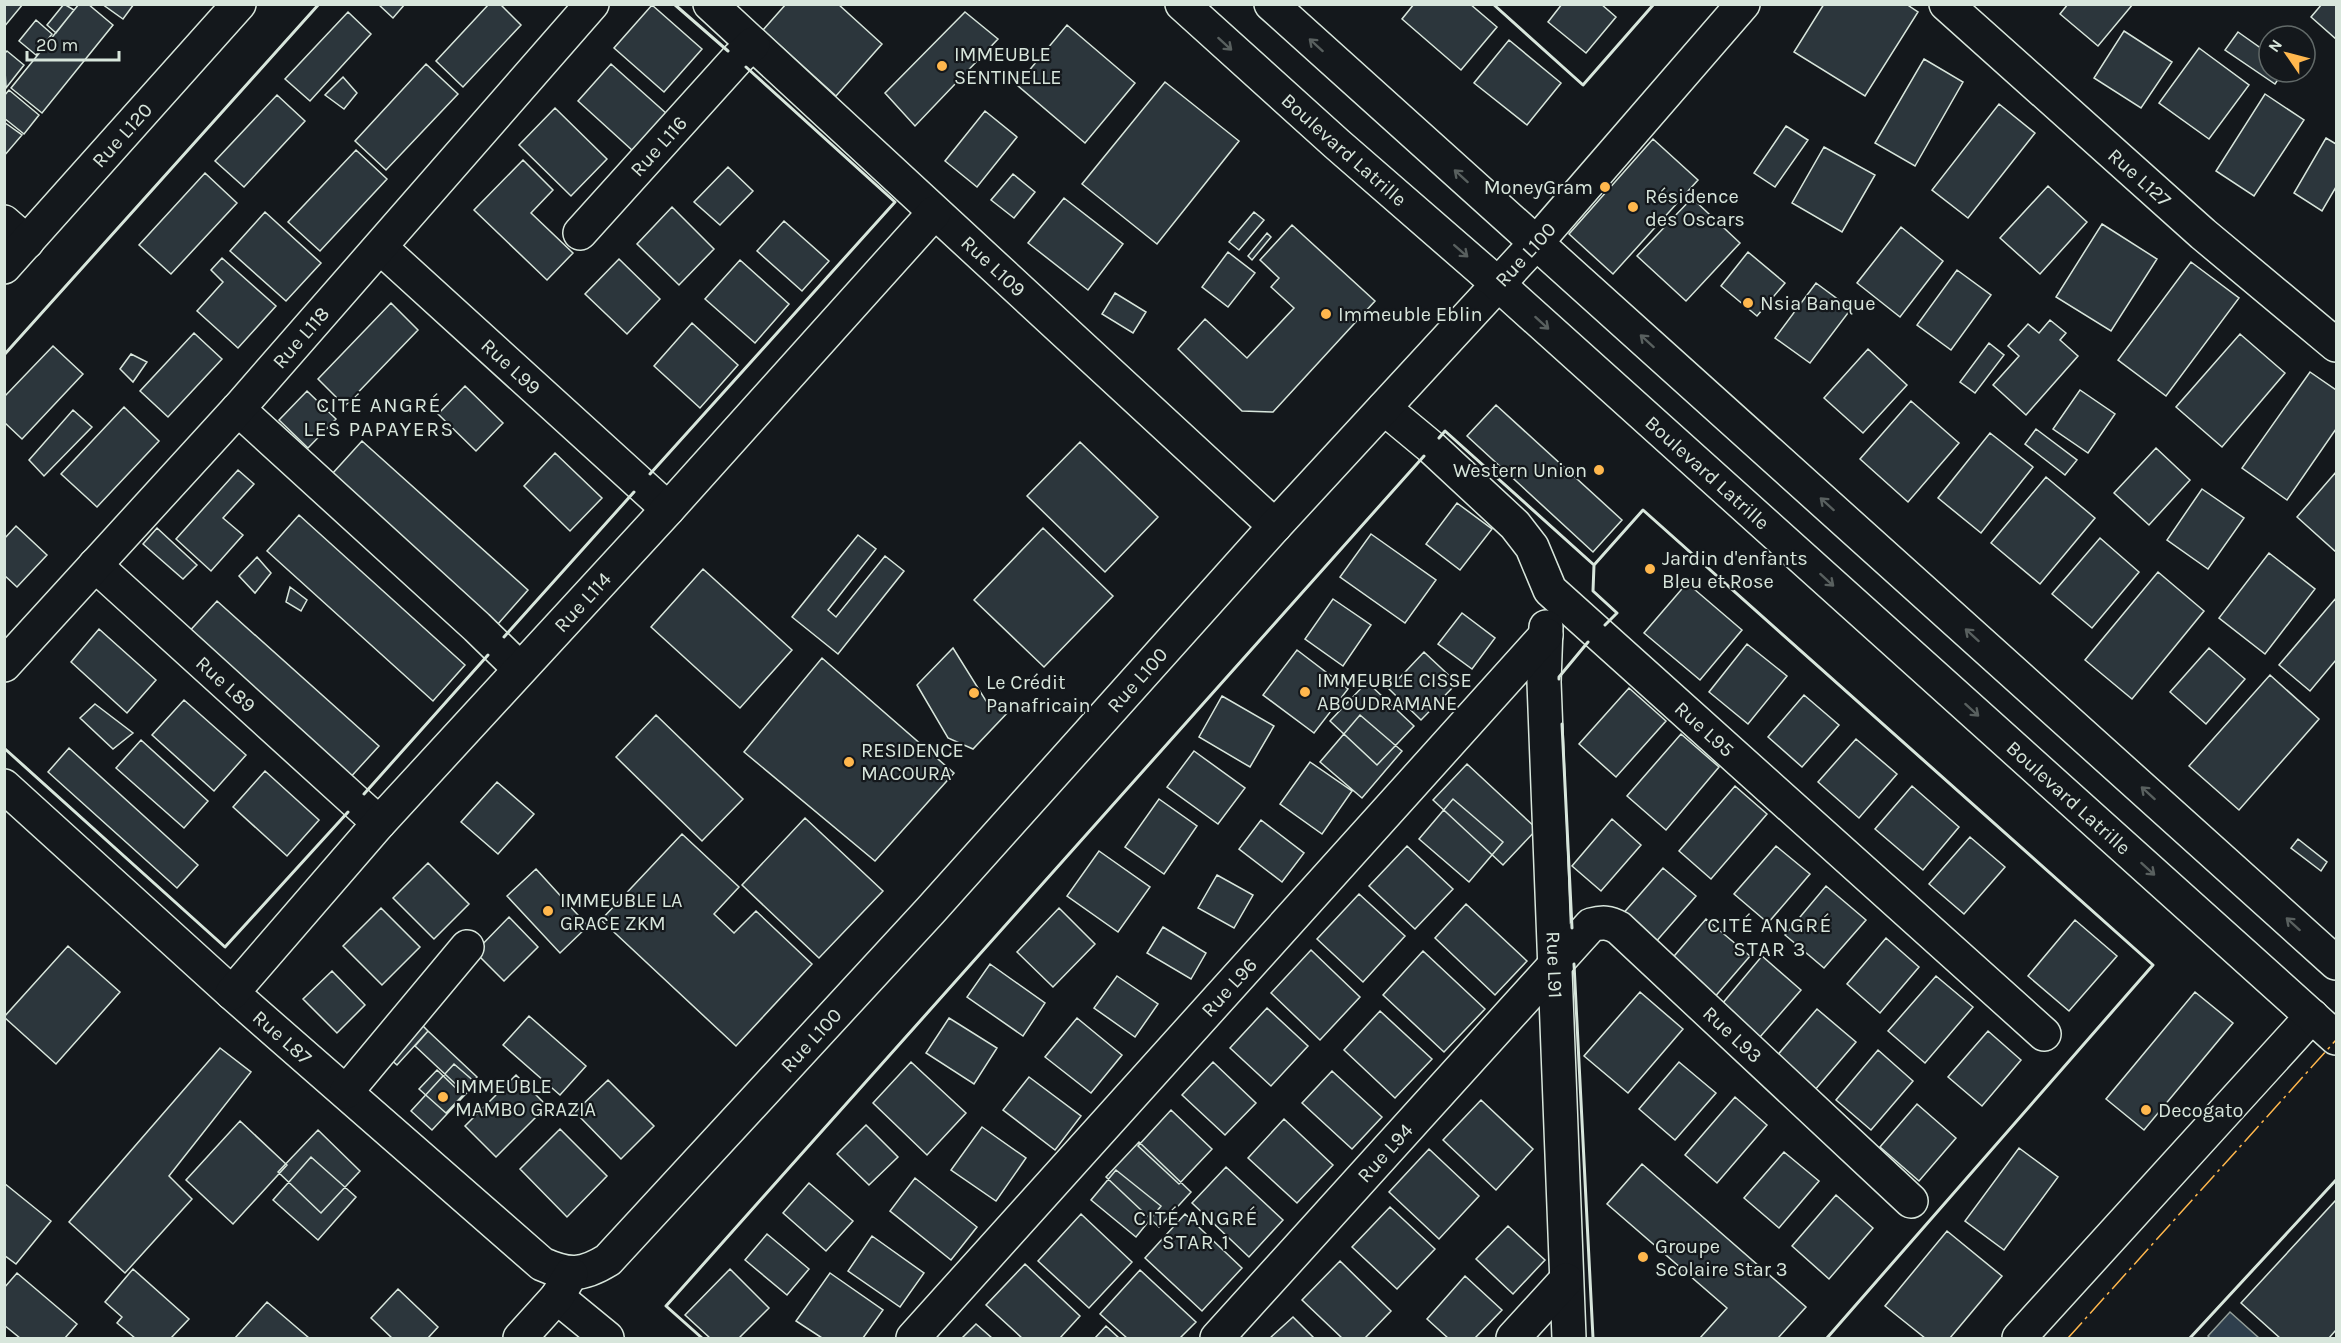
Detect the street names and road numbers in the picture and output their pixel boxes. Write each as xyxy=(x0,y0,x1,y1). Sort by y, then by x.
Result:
street label: Boulevard Latrille xyxy=(1277,89,1411,211)
street label: Rue L120 xyxy=(87,98,157,172)
street label: Rue L116 xyxy=(626,111,692,181)
street label: Rue L127 xyxy=(2103,144,2176,212)
street label: Rue L100 xyxy=(1491,218,1561,292)
street label: Rue L109 xyxy=(956,231,1030,302)
street label: Rue L118 xyxy=(268,302,334,373)
street label: Rue L99 xyxy=(477,334,545,400)
street label: Boulevard Latrille xyxy=(1640,411,1774,535)
street label: Rue L114 xyxy=(549,568,616,637)
street label: Rue L100 xyxy=(1103,643,1172,717)
street label: Rue L89 xyxy=(191,651,260,717)
street label: Rue L95 xyxy=(1670,697,1739,762)
street label: Boulevard Latrille xyxy=(2002,736,2135,860)
street label: Rue L91 xyxy=(1542,931,1567,999)
street label: Rue L96 xyxy=(1197,953,1262,1022)
street label: Rue L93 xyxy=(1698,1002,1767,1068)
street label: Rue L100 xyxy=(776,1004,847,1077)
street label: Rue L87 xyxy=(248,1006,317,1070)
street label: Rue L94 xyxy=(1353,1119,1418,1187)

